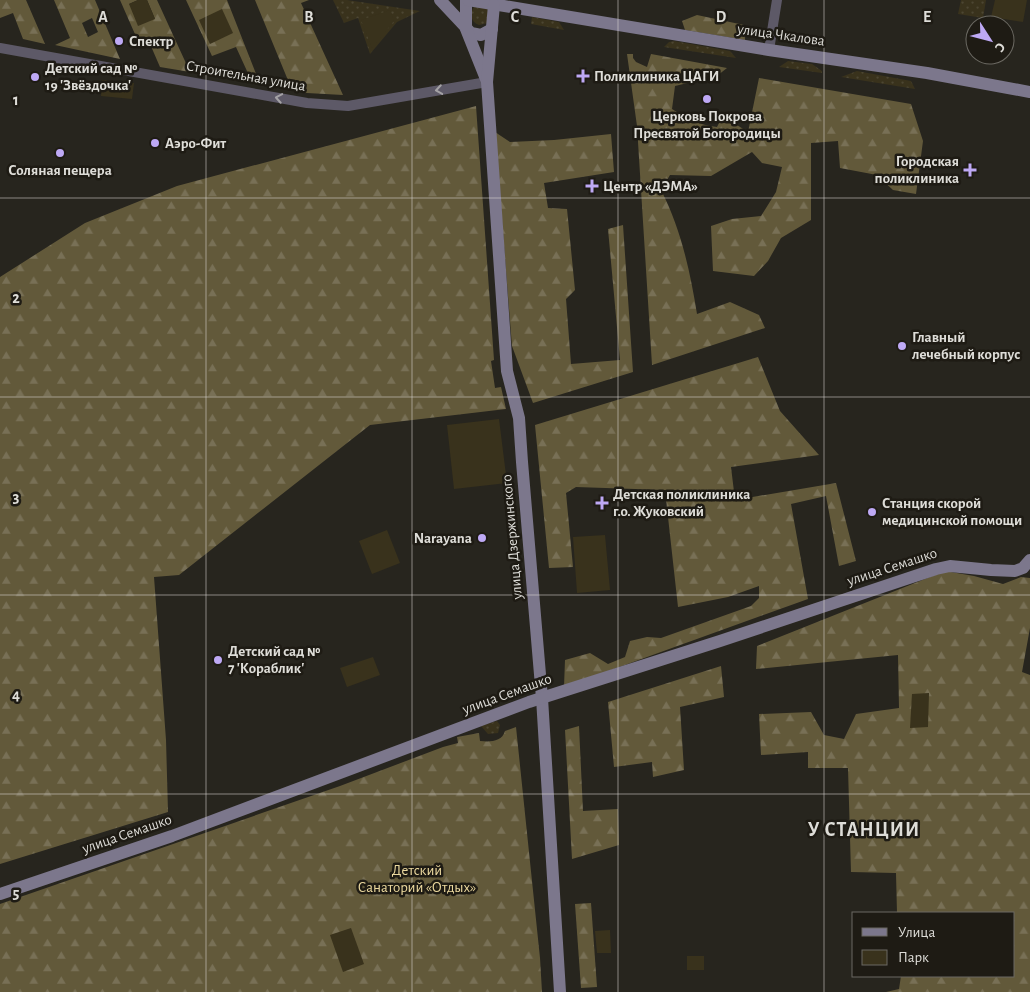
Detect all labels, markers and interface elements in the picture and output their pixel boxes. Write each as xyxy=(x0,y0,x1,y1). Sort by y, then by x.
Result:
text: A xyxy=(98,9,108,25)
text: B xyxy=(304,9,314,25)
text: C xyxy=(511,9,520,25)
text: D xyxy=(716,9,727,25)
text: E xyxy=(923,9,931,25)
north arrow xyxy=(965,15,1015,65)
street label: улица Чкалова xyxy=(735,21,826,49)
place label: Спектр xyxy=(129,34,174,49)
marker: Спектр xyxy=(113,35,125,47)
text: С xyxy=(992,40,1008,55)
street label: Строительная улица xyxy=(185,58,307,94)
place label: Детский сад № 19 'Звёздочка' xyxy=(45,61,138,93)
marker: Поликлиника ЦАГИ xyxy=(576,69,590,83)
place label: Поликлиника ЦАГИ xyxy=(594,69,719,84)
marker: Детский сад № 19 'Звёздочка' xyxy=(29,71,41,83)
one-way arrow xyxy=(435,84,443,95)
text: 1 xyxy=(13,92,19,108)
one-way arrow xyxy=(274,93,283,103)
marker: Церковь Покрова Пресвятой Богородицы xyxy=(701,93,713,105)
place label: Церковь Покрова Пресвятой Богородицы xyxy=(633,109,781,141)
place label: Аэро-Фит xyxy=(165,136,226,151)
marker: Аэро-Фит xyxy=(149,137,161,149)
marker: Соляная пещера xyxy=(54,147,66,159)
place label: Городская поликлиника xyxy=(875,154,959,186)
place label: Соляная пещера xyxy=(8,163,112,178)
marker: Городская поликлиника xyxy=(963,163,977,177)
marker: Центр «ДЭМА» xyxy=(585,179,599,193)
place label: Центр «ДЭМА» xyxy=(603,179,698,194)
text: 2 xyxy=(12,290,20,306)
place label: Главный лечебный корпус xyxy=(912,330,1020,362)
marker: Главный лечебный корпус xyxy=(896,340,908,352)
street label: улица Дзержинского xyxy=(499,474,525,601)
place label: Детская поликлиника г.о. Жуковский xyxy=(613,487,750,519)
text: 3 xyxy=(13,489,20,505)
marker: Детская поликлиника г.о. Жуковский xyxy=(595,496,609,510)
place label: Станция скорой медицинской помощи xyxy=(882,496,1022,528)
marker: Станция скорой медицинской помощи xyxy=(866,506,878,518)
place label: Narayana xyxy=(414,531,472,546)
marker: Narayana xyxy=(476,532,488,544)
street label: улица Семашко xyxy=(844,545,939,589)
place label: Детский сад № 7 'Кораблик' xyxy=(228,644,321,676)
marker: Детский сад № 7 'Кораблик' xyxy=(212,654,224,666)
street label: улица Семашко xyxy=(460,671,554,717)
text: 4 xyxy=(12,687,20,703)
street label: улица Семашко xyxy=(79,812,174,857)
district label: У СТАНЦИИ xyxy=(808,820,920,840)
park label: Детский Санаторий «Отдых» xyxy=(358,863,476,895)
text: 5 xyxy=(13,885,20,901)
legend xyxy=(852,912,1015,977)
text: Улица xyxy=(898,925,935,940)
text: Парк xyxy=(898,950,929,965)

